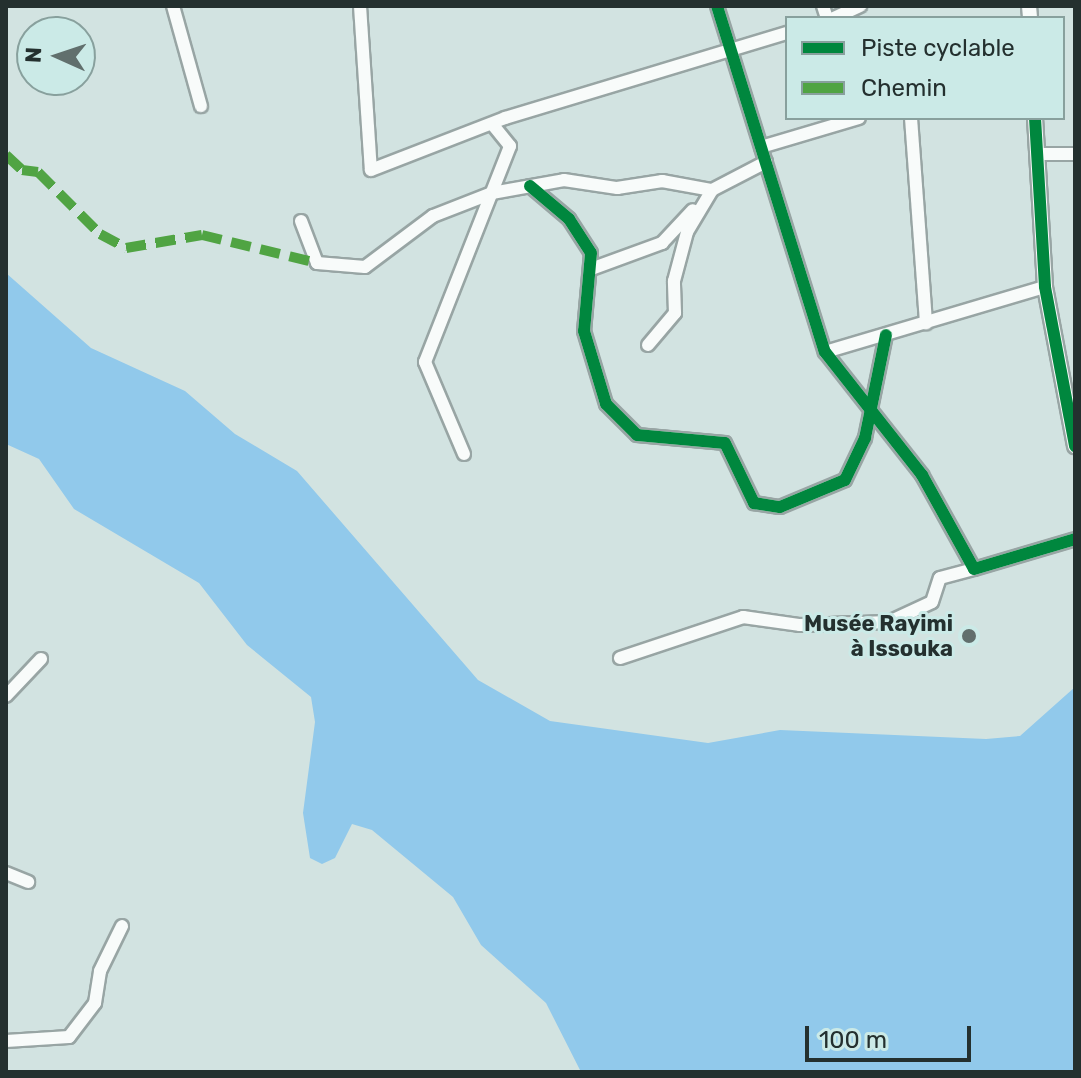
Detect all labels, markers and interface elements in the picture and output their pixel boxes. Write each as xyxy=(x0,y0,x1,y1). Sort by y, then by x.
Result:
north arrow xyxy=(16,16,96,96)
legend xyxy=(785,16,1065,120)
text: Piste cyclable xyxy=(861,34,1015,62)
text: N xyxy=(20,46,47,63)
text: Chemin xyxy=(861,74,947,102)
place label: Musée Rayimi à Issouka xyxy=(804,610,953,662)
marker: Musée Rayimi à Issouka xyxy=(960,627,978,645)
scale bar xyxy=(809,1010,975,1060)
text: 100 m xyxy=(819,1026,887,1054)

